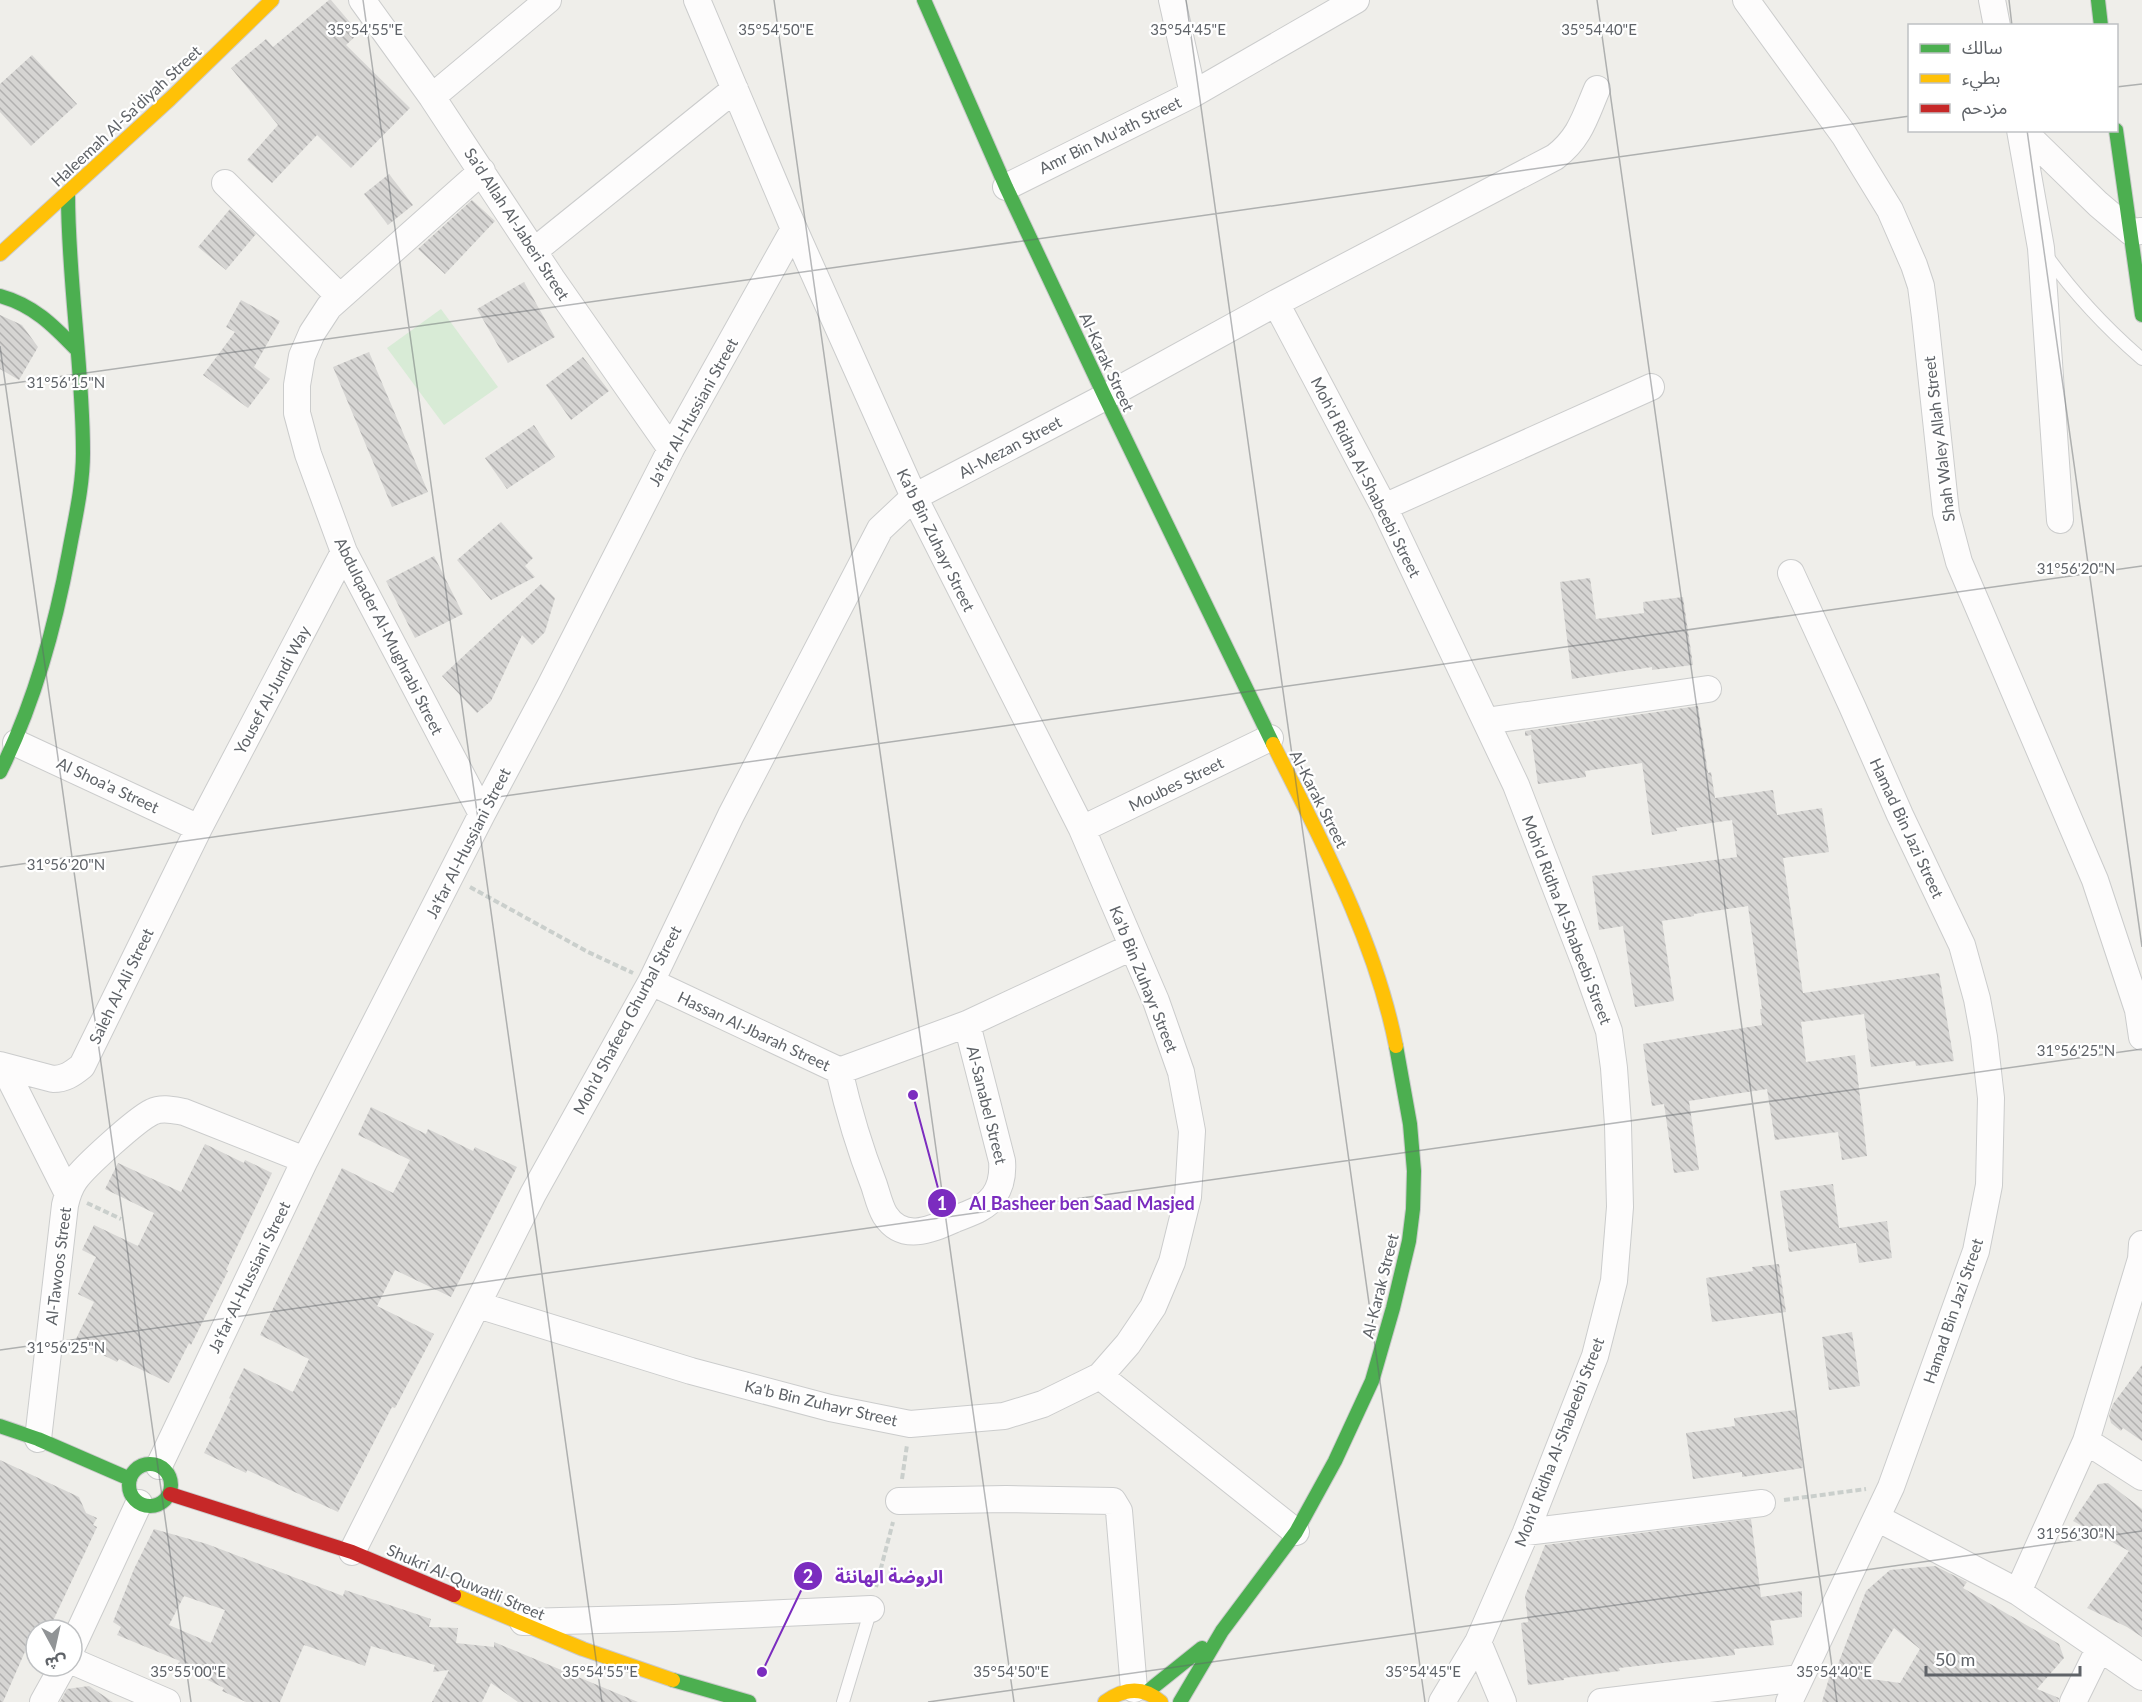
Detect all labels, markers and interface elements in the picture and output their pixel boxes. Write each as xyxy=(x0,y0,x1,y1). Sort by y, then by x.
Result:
text: 35°54'55"E xyxy=(327,20,403,38)
text: 35°54'50"E xyxy=(738,20,814,38)
text: 35°54'45"E xyxy=(1150,20,1226,38)
text: 35°54'40"E xyxy=(1561,20,1637,38)
legend xyxy=(1908,24,2118,132)
text: سالك xyxy=(1962,36,2003,58)
street label: Haleemah Al-Sa'diyah Street xyxy=(47,41,205,190)
text: بطيء xyxy=(1962,66,2000,91)
street label: Amr Bin Mu'ath Street xyxy=(1036,92,1184,177)
text: مزدحم xyxy=(1962,96,2007,121)
street label: Sa'd Allah Al-Jaberi Street xyxy=(461,144,574,304)
street label: Al-Karak Street xyxy=(1076,309,1139,415)
street label: Ja'far Al-Hussiani Street xyxy=(644,334,741,489)
street label: Shah Waley Allah Street xyxy=(1919,355,1958,523)
text: 31°56'15"N xyxy=(27,373,105,391)
street label: Moh'd Ridha Al-Shabeebi Street xyxy=(1308,373,1425,580)
street label: Al-Mezan Street xyxy=(955,411,1065,482)
street label: Ka'b Bin Zuhayr Street xyxy=(894,465,979,615)
street label: Abdulqader Al-Mughrabi Street xyxy=(331,534,448,738)
text: 31°56'20"N xyxy=(2037,559,2115,577)
street label: Yousef Al-Jundi Way xyxy=(230,622,314,757)
street label: Al-Karak Street xyxy=(1287,747,1352,851)
street label: Moubes Street xyxy=(1125,752,1227,815)
street label: Al Shoa'a Street xyxy=(54,753,162,817)
street label: Hamad Bin Jazi Street xyxy=(1867,755,1948,901)
street label: Ja'far Al-Hussiani Street xyxy=(421,764,514,921)
street label: Moh'd Ridha Al-Shabeebi Street xyxy=(1519,813,1616,1027)
text: 31°56'20"N xyxy=(27,855,105,873)
street label: Ka'b Bin Zuhayr Street xyxy=(1106,903,1183,1055)
street label: Moh'd Shafeeq Ghurbal Street xyxy=(569,922,685,1117)
street label: Saleh Al-Ali Street xyxy=(84,925,157,1047)
street label: Hassan Al-Jbarah Street xyxy=(675,987,834,1074)
text: 31°56'25"N xyxy=(2037,1041,2115,1059)
street label: Al-Sanabel Street xyxy=(964,1044,1011,1166)
callout: Al Basheer ben Saad Masjed xyxy=(927,1185,1207,1221)
text: 1 xyxy=(937,1192,947,1214)
text: Al Basheer ben Saad Masjed xyxy=(968,1192,1195,1214)
street label: Ja'far Al-Hussiani Street xyxy=(204,1198,294,1356)
street label: Al-Tawoos Street xyxy=(41,1206,74,1326)
street label: Al-Karak Street xyxy=(1357,1231,1402,1340)
street label: Hamad Bin Jazi Street xyxy=(1919,1235,1986,1386)
street label: Moh'd Ridha Al-Shabeebi Street xyxy=(1510,1334,1607,1549)
text: 31°56'25"N xyxy=(27,1338,105,1356)
street label: Ka'b Bin Zuhayr Street xyxy=(743,1376,900,1429)
text: 31°56'30"N xyxy=(2037,1524,2115,1542)
street label: Shukri Al-Quwatli Street xyxy=(384,1540,548,1624)
callout: الروضة الهانئة xyxy=(793,1558,955,1594)
text: 2 xyxy=(803,1565,813,1587)
text: الروضة الهانئة xyxy=(835,1565,943,1588)
north arrow xyxy=(24,1618,84,1678)
scale bar xyxy=(1926,1639,2080,1677)
text: 50 m xyxy=(1935,1648,1975,1670)
text: ش xyxy=(44,1651,68,1674)
text: 35°55'00"E xyxy=(150,1662,226,1680)
text: 35°54'55"E xyxy=(562,1662,638,1680)
text: 35°54'50"E xyxy=(973,1662,1049,1680)
text: 35°54'45"E xyxy=(1385,1662,1461,1680)
text: 35°54'40"E xyxy=(1796,1662,1872,1680)

